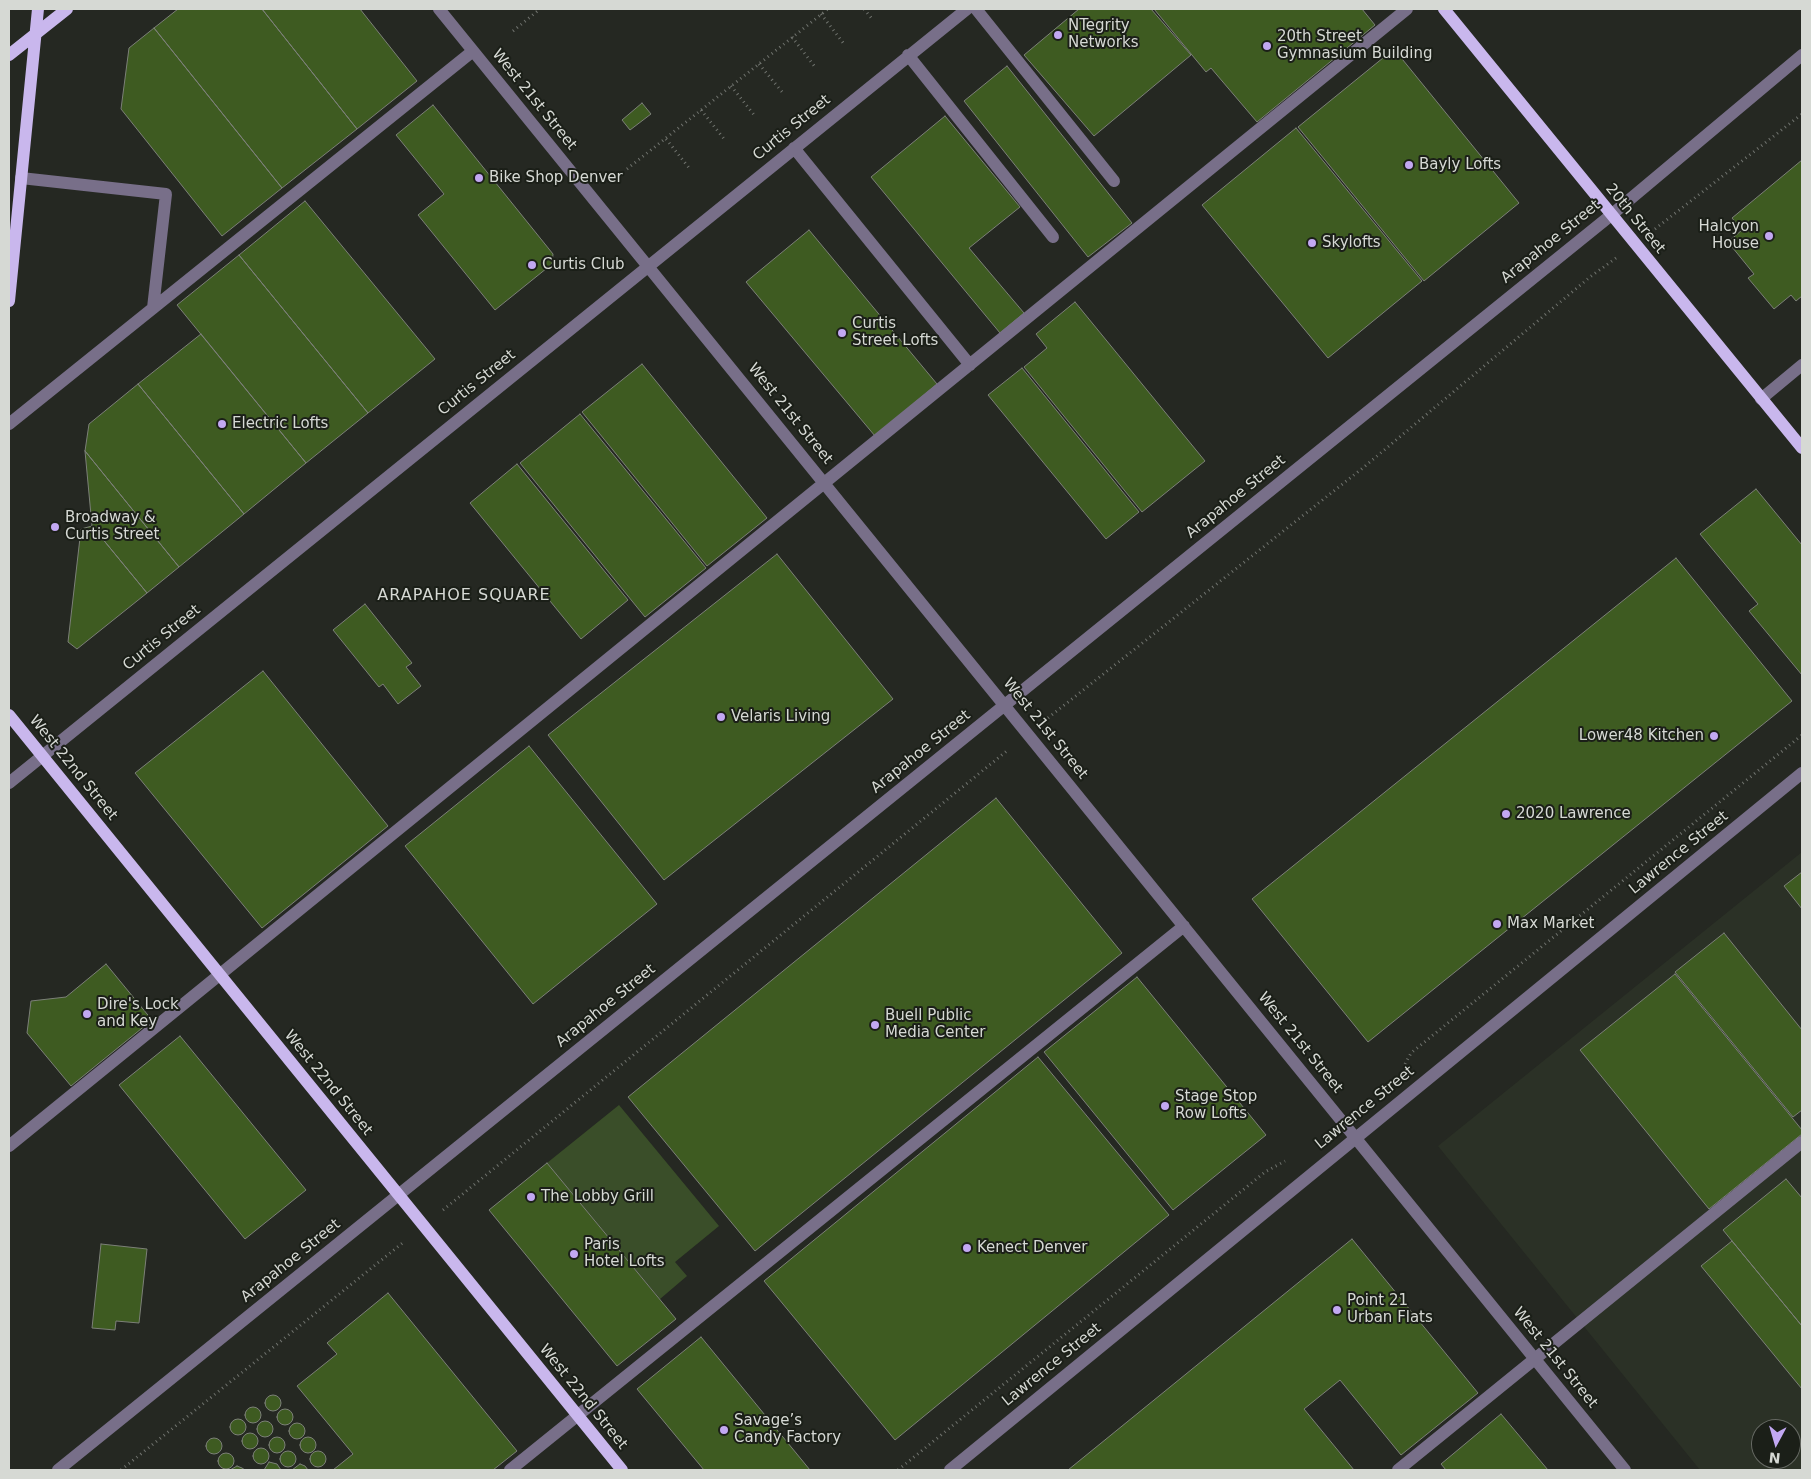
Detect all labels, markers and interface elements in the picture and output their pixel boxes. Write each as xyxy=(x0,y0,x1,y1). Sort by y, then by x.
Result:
place label: NTegrity Networks xyxy=(1068,17,1138,52)
place label: 20th Street Gymnasium Building xyxy=(1277,28,1433,63)
marker: NTegrity Networks xyxy=(1052,29,1064,41)
marker: 20th Street Gymnasium Building xyxy=(1261,40,1273,52)
street label: West 21st Street xyxy=(488,46,580,154)
street label: Curtis Street xyxy=(750,91,834,165)
place label: Bayly Lofts xyxy=(1419,156,1501,174)
marker: Bayly Lofts xyxy=(1403,159,1415,171)
place label: Bike Shop Denver xyxy=(489,169,623,187)
marker: Bike Shop Denver xyxy=(473,172,485,184)
street label: 20th Street xyxy=(1601,180,1669,258)
street label: Arapahoe Street xyxy=(1498,196,1604,288)
place label: Halcyon House xyxy=(1699,218,1759,253)
marker: Halcyon House xyxy=(1763,230,1775,242)
place label: Skylofts xyxy=(1322,234,1381,252)
marker: Skylofts xyxy=(1306,237,1318,249)
place label: Curtis Club xyxy=(542,256,624,274)
marker: Curtis Club xyxy=(526,259,538,271)
place label: Curtis Street Lofts xyxy=(852,315,938,350)
marker: Curtis Street Lofts xyxy=(836,327,848,339)
street label: Curtis Street xyxy=(435,346,519,420)
street label: West 21st Street xyxy=(744,360,836,468)
place label: Electric Lofts xyxy=(232,415,328,433)
marker: Electric Lofts xyxy=(216,418,228,430)
street label: Arapahoe Street xyxy=(1183,451,1289,543)
place label: Broadway & Curtis Street xyxy=(65,509,159,544)
marker: Broadway & Curtis Street xyxy=(49,521,61,533)
district label: ARAPAHOE SQUARE xyxy=(375,586,553,606)
street label: Curtis Street xyxy=(120,601,204,675)
street label: West 21st Street xyxy=(999,675,1091,783)
street label: Arapahoe Street xyxy=(868,706,974,798)
place label: Velaris Living xyxy=(731,708,830,726)
marker: Velaris Living xyxy=(715,711,727,723)
street label: West 22nd Street xyxy=(25,712,121,824)
place label: Lower48 Kitchen xyxy=(1579,727,1704,745)
marker: Lower48 Kitchen xyxy=(1708,730,1720,742)
place label: 2020 Lawrence xyxy=(1516,805,1631,823)
marker: 2020 Lawrence xyxy=(1500,808,1512,820)
street label: Lawrence Street xyxy=(1626,808,1732,898)
place label: Max Market xyxy=(1507,915,1594,933)
marker: Max Market xyxy=(1491,918,1503,930)
street label: Arapahoe Street xyxy=(553,960,659,1052)
street label: West 21st Street xyxy=(1254,989,1346,1097)
place label: Dire's Lock and Key xyxy=(97,996,179,1031)
place label: Buell Public Media Center xyxy=(885,1007,985,1042)
marker: Dire's Lock and Key xyxy=(81,1008,93,1020)
marker: Buell Public Media Center xyxy=(869,1019,881,1031)
street label: West 22nd Street xyxy=(280,1027,376,1139)
street label: Lawrence Street xyxy=(1312,1063,1418,1153)
place label: Stage Stop Row Lofts xyxy=(1175,1088,1257,1123)
marker: Stage Stop Row Lofts xyxy=(1159,1100,1171,1112)
place label: The Lobby Grill xyxy=(541,1188,654,1206)
marker: The Lobby Grill xyxy=(525,1191,537,1203)
street label: Arapahoe Street xyxy=(238,1215,344,1307)
place label: Paris Hotel Lofts xyxy=(584,1236,664,1271)
place label: Kenect Denver xyxy=(977,1239,1088,1257)
marker: Kenect Denver xyxy=(961,1242,973,1254)
marker: Paris Hotel Lofts xyxy=(568,1248,580,1260)
place label: Point 21 Urban Flats xyxy=(1347,1292,1433,1327)
marker: Point 21 Urban Flats xyxy=(1331,1304,1343,1316)
street label: West 21st Street xyxy=(1509,1304,1601,1412)
street label: Lawrence Street xyxy=(999,1320,1105,1410)
street label: West 22nd Street xyxy=(535,1341,631,1453)
place label: Savage’s Candy Factory xyxy=(734,1412,841,1447)
north arrow xyxy=(1751,1419,1801,1469)
marker: Savage’s Candy Factory xyxy=(718,1424,730,1436)
text: N xyxy=(1768,1449,1781,1466)

